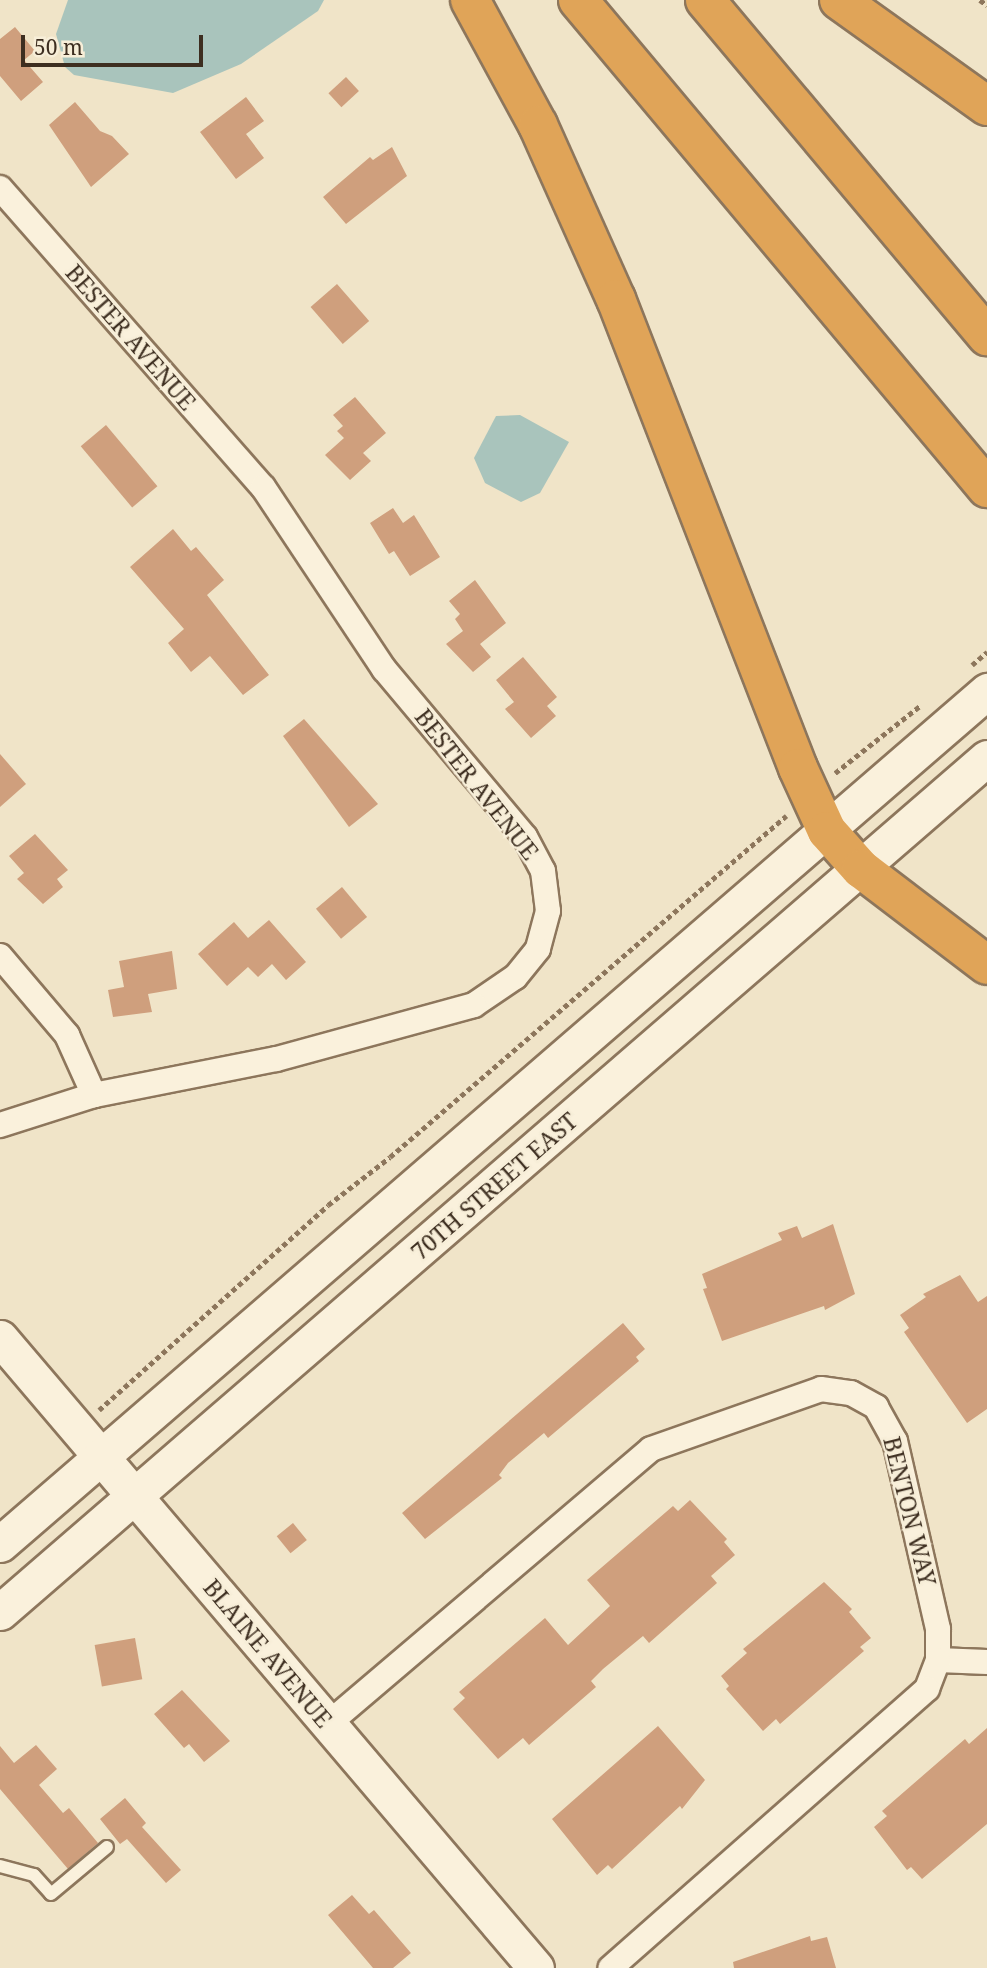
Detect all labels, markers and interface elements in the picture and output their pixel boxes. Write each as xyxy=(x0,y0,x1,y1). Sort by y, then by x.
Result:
scale bar xyxy=(24,21,206,65)
text: 50 m xyxy=(34,33,83,61)
street label: BESTER AVENUE xyxy=(60,259,202,415)
street label: BESTER AVENUE xyxy=(410,703,544,865)
street label: 70TH STREET EAST xyxy=(405,1106,583,1266)
street label: BENTON WAY xyxy=(878,1434,942,1588)
street label: BLAINE AVENUE xyxy=(198,1573,338,1733)

